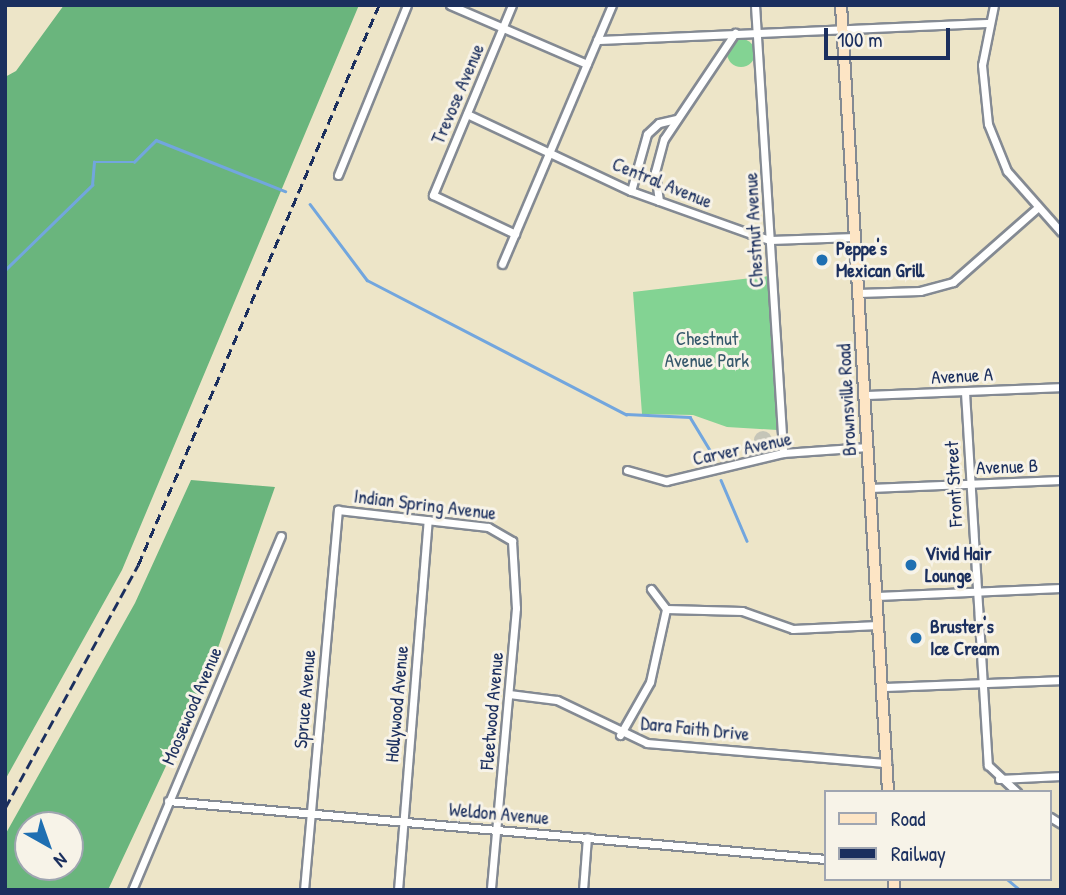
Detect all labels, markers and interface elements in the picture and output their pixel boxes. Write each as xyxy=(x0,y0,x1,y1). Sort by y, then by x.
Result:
scale bar xyxy=(828,14,954,58)
text: 100 m xyxy=(837,25,883,54)
street label: Trevose Avenue xyxy=(427,41,489,147)
street label: Central Avenue xyxy=(609,153,715,213)
street label: Chestnut Avenue xyxy=(740,172,768,288)
place label: Peppe's Mexican Grill xyxy=(836,238,924,282)
marker: Peppe's Mexican Grill xyxy=(814,252,830,268)
park label: Chestnut Avenue Park xyxy=(665,328,749,372)
street label: Brownsville Road xyxy=(833,343,861,457)
street label: Avenue A xyxy=(931,363,993,389)
street label: Carver Avenue xyxy=(691,427,793,471)
street label: Front Street xyxy=(940,441,968,527)
street label: Avenue B xyxy=(976,455,1038,479)
street label: Indian Spring Avenue xyxy=(353,485,497,525)
place label: Vivid Hair Lounge xyxy=(925,543,991,587)
marker: Vivid Hair Lounge xyxy=(903,557,919,573)
place label: Bruster's Ice Cream xyxy=(930,616,999,660)
marker: Bruster's Ice Cream xyxy=(908,630,924,646)
street label: Moosewood Avenue xyxy=(157,644,227,768)
street label: Hollywood Avenue xyxy=(381,645,413,763)
street label: Spruce Avenue xyxy=(289,649,321,749)
street label: Fleetwood Avenue xyxy=(476,651,508,771)
street label: Dara Faith Drive xyxy=(640,712,750,746)
legend xyxy=(824,790,1052,881)
street label: Weldon Avenue xyxy=(448,798,550,830)
text: Road xyxy=(891,804,925,833)
north arrow xyxy=(14,811,84,881)
text: Railway xyxy=(891,839,946,868)
text: N xyxy=(49,847,73,874)

